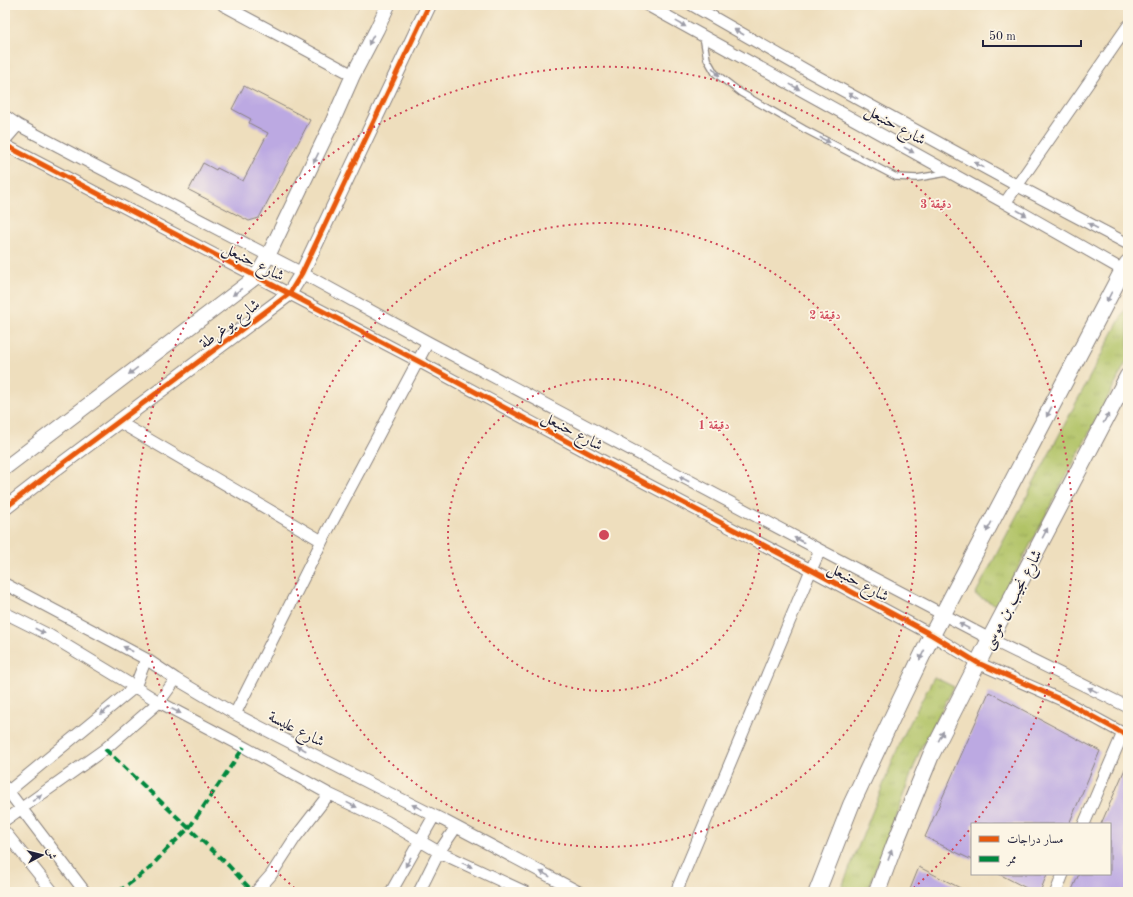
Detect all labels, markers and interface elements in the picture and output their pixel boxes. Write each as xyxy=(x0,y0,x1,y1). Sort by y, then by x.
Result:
one-way arrow xyxy=(675,20,687,27)
scale bar xyxy=(983,22,1081,48)
one-way arrow xyxy=(733,29,745,36)
text: 50 m xyxy=(989,30,1016,43)
one-way arrow xyxy=(368,34,375,46)
one-way arrow xyxy=(711,67,720,77)
one-way arrow xyxy=(789,83,801,90)
one-way arrow xyxy=(847,92,858,99)
street label: شارع حنبعل xyxy=(860,103,928,152)
one-way arrow xyxy=(820,137,831,144)
one-way arrow xyxy=(903,146,914,153)
one-way arrow xyxy=(313,152,319,163)
one-way arrow xyxy=(973,161,985,168)
text: 3 دقيقة xyxy=(920,199,952,211)
one-way arrow xyxy=(1016,209,1028,216)
one-way arrow xyxy=(1088,223,1099,229)
street label: شارع حنبعل xyxy=(218,241,286,289)
one-way arrow xyxy=(231,288,242,296)
one-way arrow xyxy=(1106,291,1112,303)
street label: شارع يوغرطة xyxy=(197,297,266,356)
text: 2 دقيقة xyxy=(809,310,841,322)
one-way arrow xyxy=(128,366,139,375)
one-way arrow xyxy=(1046,406,1052,418)
street label: شارع حنبعل xyxy=(537,409,605,458)
one-way arrow xyxy=(1103,412,1109,424)
text: 1 دقيقة xyxy=(698,420,730,432)
one-way arrow xyxy=(679,475,690,482)
one-way arrow xyxy=(985,521,992,533)
one-way arrow xyxy=(1042,527,1049,539)
centre of rings xyxy=(597,528,611,542)
one-way arrow xyxy=(793,536,805,543)
street label: شارع نجيب بن موسى xyxy=(979,547,1049,654)
street label: شارع حنبعل xyxy=(823,560,891,609)
one-way arrow xyxy=(958,623,970,629)
one-way arrow xyxy=(34,627,45,634)
one-way arrow xyxy=(122,646,133,653)
one-way arrow xyxy=(919,649,926,661)
one-way arrow xyxy=(1087,687,1099,693)
one-way arrow xyxy=(100,707,111,716)
one-way arrow xyxy=(170,707,182,714)
street label: شارع عليسة xyxy=(264,709,327,754)
one-way arrow xyxy=(938,730,944,741)
one-way arrow xyxy=(296,745,307,751)
one-way arrow xyxy=(31,794,42,802)
one-way arrow xyxy=(346,802,358,808)
one-way arrow xyxy=(411,804,423,810)
legend xyxy=(971,823,1111,875)
text: مسار دراجات xyxy=(1007,834,1063,846)
north arrow xyxy=(22,835,62,875)
text: ش xyxy=(44,848,57,860)
one-way arrow xyxy=(888,849,894,861)
text: ممر xyxy=(1005,854,1017,867)
one-way arrow xyxy=(404,856,411,868)
one-way arrow xyxy=(462,862,473,868)
one-way arrow xyxy=(539,871,551,877)

